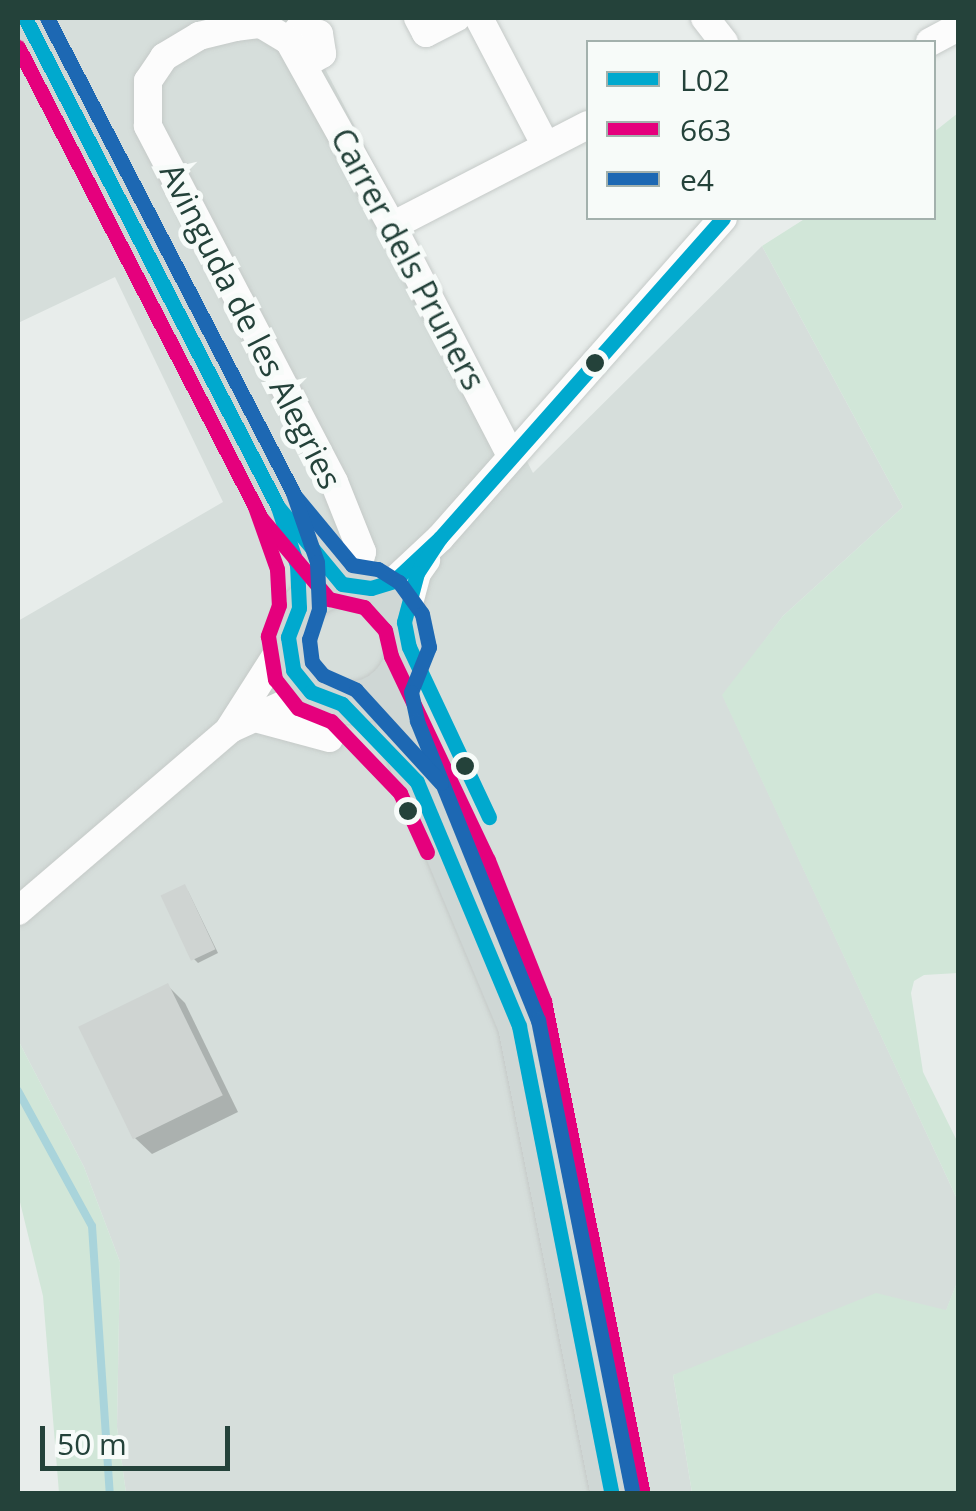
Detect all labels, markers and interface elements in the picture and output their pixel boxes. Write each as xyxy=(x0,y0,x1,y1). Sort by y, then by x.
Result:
legend xyxy=(586,40,936,220)
text: L02 xyxy=(680,59,730,100)
text: 663 xyxy=(680,109,731,150)
street label: Carrer dels Pruners xyxy=(323,122,493,396)
street label: Avinguda de les Alegries xyxy=(152,157,350,495)
text: e4 xyxy=(680,159,714,200)
unlabelled marker xyxy=(585,353,605,373)
unlabelled marker xyxy=(455,756,475,776)
unlabelled marker xyxy=(398,801,418,821)
scale bar xyxy=(45,1406,235,1468)
text: 50 m xyxy=(57,1423,127,1464)

